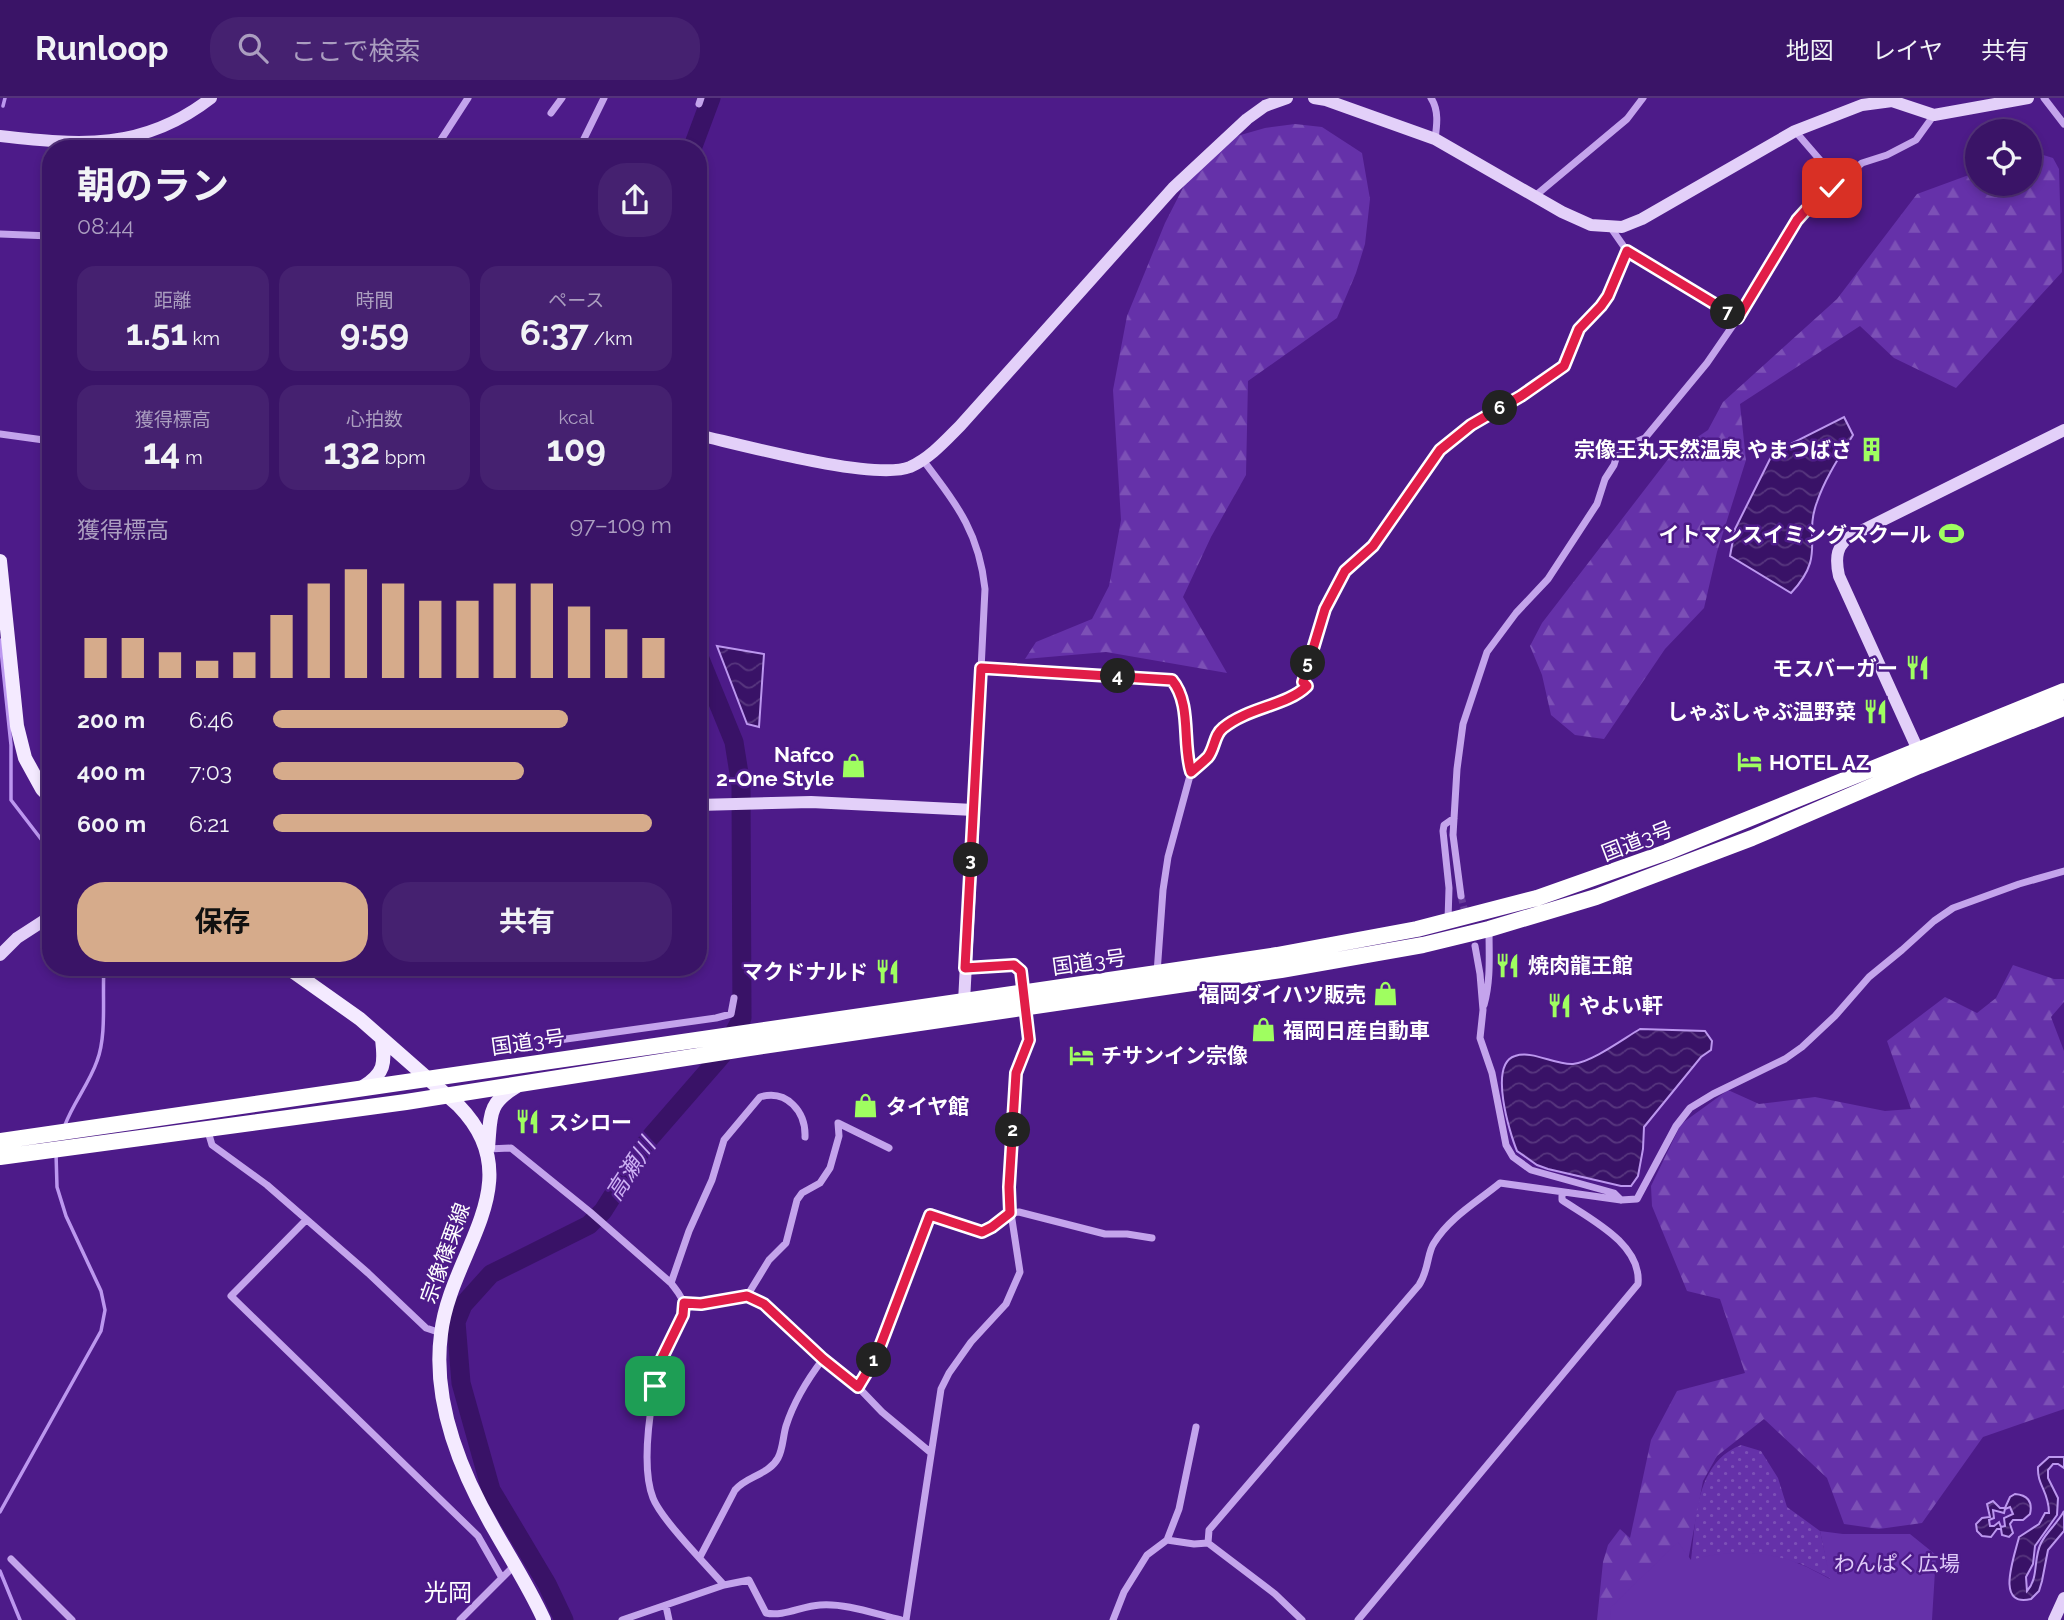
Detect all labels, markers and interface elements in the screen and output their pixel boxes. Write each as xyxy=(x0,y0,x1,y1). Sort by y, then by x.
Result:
search box xyxy=(210,17,700,80)
text: Runloop xyxy=(35,29,168,68)
icon: search xyxy=(234,29,272,67)
text: ここで検索 xyxy=(290,36,420,66)
text: 地図 xyxy=(1786,36,1834,65)
text: レイヤ xyxy=(1872,36,1943,65)
text: 共有 xyxy=(1981,36,2029,65)
map controls xyxy=(1965,119,2042,196)
button: locate xyxy=(1965,119,2042,196)
pin xyxy=(1802,158,1862,218)
text: 朝のラン xyxy=(77,163,229,208)
button: share xyxy=(598,163,672,237)
icon: check xyxy=(1813,169,1851,207)
text: 08:44 xyxy=(77,212,134,239)
text: 距離 xyxy=(154,289,192,311)
text: 時間 xyxy=(355,289,394,311)
text: ペース xyxy=(548,289,604,311)
pin: 7 xyxy=(1710,294,1746,330)
text: 7 xyxy=(1722,300,1733,322)
text: 1.51 xyxy=(126,312,188,353)
text: 9:59 xyxy=(340,312,409,353)
text: 6:37 xyxy=(520,312,589,353)
text: km xyxy=(188,327,220,349)
text: /km xyxy=(589,327,633,349)
pin: 6 xyxy=(1482,390,1518,426)
text: 6 xyxy=(1494,396,1505,418)
text: kcal xyxy=(558,406,594,428)
text: 獲得標高 xyxy=(135,408,211,430)
text: 心拍数 xyxy=(346,408,403,430)
text: 109 xyxy=(546,428,606,469)
text: 14 xyxy=(143,431,180,472)
text: 132 xyxy=(323,431,380,472)
building icon: 宗像王丸天然温泉 やまつばさ xyxy=(1858,435,1886,463)
place label: 宗像王丸天然温泉 やまつばさ xyxy=(1574,437,1852,462)
text: m xyxy=(180,446,203,468)
text: bpm xyxy=(380,446,426,468)
text: 97–109 m xyxy=(570,511,672,538)
text: 獲得標高 xyxy=(77,516,169,543)
sports icon: イトマンスイミングスクール xyxy=(1937,520,1965,548)
place label: イトマンスイミングスクール xyxy=(1658,522,1931,547)
pin: 5 xyxy=(1290,646,1326,680)
text: 5 xyxy=(1302,651,1313,673)
restaurant icon: モスバーガー xyxy=(1904,654,1932,682)
place label: モスバーガー xyxy=(1772,656,1898,681)
pin: 4 xyxy=(1100,658,1136,694)
text: 4 xyxy=(1112,664,1123,686)
restaurant icon: しゃぶしゃぶ温野菜 xyxy=(1862,697,1890,725)
place label: しゃぶしゃぶ温野菜 xyxy=(1667,699,1856,724)
text: 200 m xyxy=(77,706,145,733)
text: 6:46 xyxy=(189,706,234,733)
place label: Nafco 2-One Style xyxy=(716,742,834,791)
hotel icon: HOTEL AZ xyxy=(1735,748,1763,776)
place label: HOTEL AZ xyxy=(1769,750,1869,775)
shop icon: Nafco 2-One Style xyxy=(840,752,868,780)
text: 400 m xyxy=(77,758,145,785)
text: 7:03 xyxy=(189,758,232,785)
text: 600 m xyxy=(77,810,146,837)
text: 6:21 xyxy=(189,810,229,837)
street label: 国道3号 xyxy=(1598,816,1676,866)
pin: 3 xyxy=(954,842,988,878)
text: 3 xyxy=(965,848,976,870)
button: 保存 xyxy=(77,882,368,962)
button: 共有 xyxy=(382,882,672,962)
street label: 国道3号 xyxy=(1051,944,1127,980)
restaurant icon: 焼肉龍王館 xyxy=(1494,951,1522,979)
place label: 焼肉龍王館 xyxy=(1528,953,1633,978)
restaurant icon: マクドナルド xyxy=(874,957,902,985)
place label: マクドナルド xyxy=(742,959,868,984)
shop icon: 福岡ダイハツ販売 xyxy=(1372,980,1400,1008)
place label: 福岡ダイハツ販売 xyxy=(1198,982,1366,1007)
restaurant icon: やよい軒 xyxy=(1545,991,1573,1019)
place label: やよい軒 xyxy=(1579,993,1663,1018)
shop icon: 福岡日産自動車 xyxy=(1249,1016,1277,1044)
place label: 福岡日産自動車 xyxy=(1283,1018,1430,1043)
street label: 国道3号 xyxy=(490,1024,566,1060)
hotel icon: チサンイン宗像 xyxy=(1067,1041,1095,1069)
place label: チサンイン宗像 xyxy=(1101,1043,1248,1068)
shop icon: タイヤ館 xyxy=(852,1092,880,1120)
place label: タイヤ館 xyxy=(886,1094,969,1119)
restaurant icon: スシロー xyxy=(514,1108,542,1136)
place label: スシロー xyxy=(548,1110,632,1135)
pin: 2 xyxy=(996,1112,1030,1148)
text: 2 xyxy=(1007,1118,1018,1140)
water label: 高瀬川 xyxy=(600,1130,662,1205)
street label: 宗像篠栗線 xyxy=(415,1199,475,1307)
pin: 1 xyxy=(856,1342,892,1378)
text: 1 xyxy=(869,1348,878,1370)
pin xyxy=(625,1356,685,1416)
icon: arrive xyxy=(636,1367,674,1405)
park label: わんぱく広場 xyxy=(1834,1551,1960,1576)
district label: 光岡 xyxy=(424,1578,472,1607)

